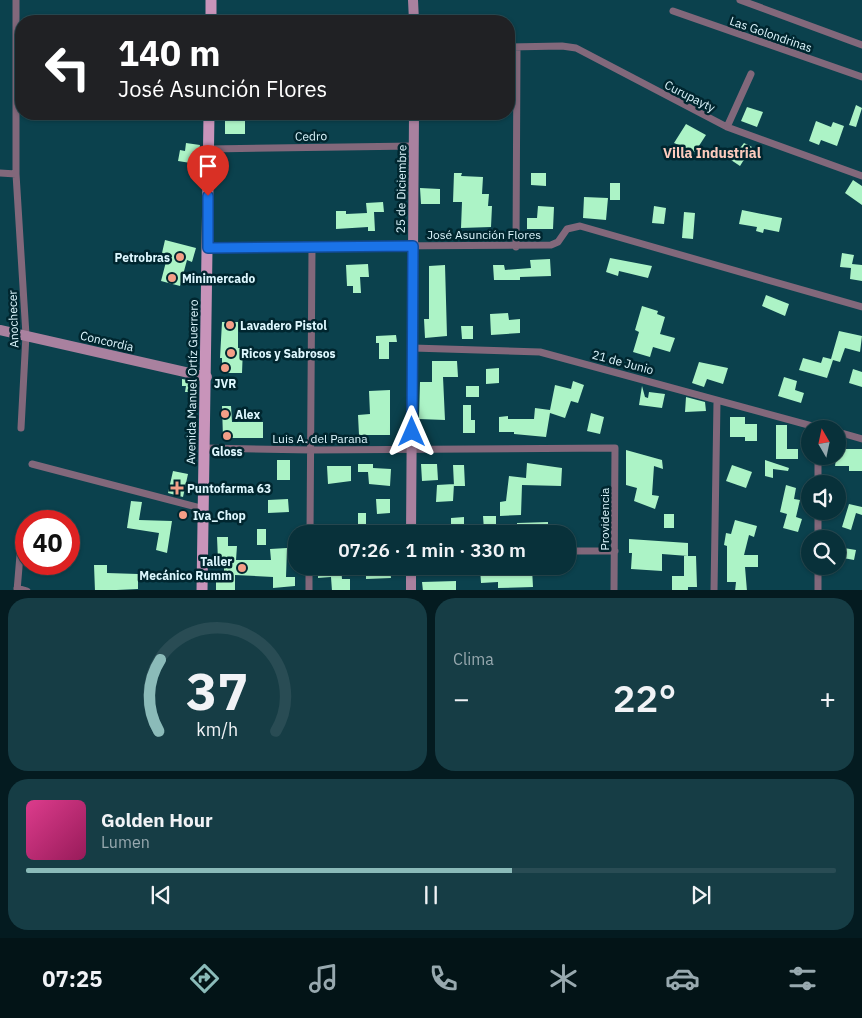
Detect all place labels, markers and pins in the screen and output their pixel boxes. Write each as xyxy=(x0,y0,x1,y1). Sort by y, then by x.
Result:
pin xyxy=(187,145,229,196)
place label: Petrobras xyxy=(115,250,170,265)
marker: Petrobras xyxy=(174,251,186,263)
place label: Minimercado xyxy=(182,271,255,286)
marker: Minimercado xyxy=(166,272,178,284)
place label: Lavadero Pistol xyxy=(240,318,327,333)
marker: Lavadero Pistol xyxy=(224,319,236,331)
place label: Ricos y Sabrosos xyxy=(241,346,336,361)
marker: Ricos y Sabrosos xyxy=(225,347,237,359)
marker: JVR xyxy=(219,362,231,374)
place label: JVR xyxy=(214,376,236,391)
place label: Alex xyxy=(235,407,260,422)
marker: Alex xyxy=(219,408,231,420)
marker: Gloss xyxy=(221,430,233,442)
place label: Gloss xyxy=(211,444,243,459)
place label: Puntofarma 63 xyxy=(187,481,271,496)
marker: Puntofarma 63 xyxy=(171,482,183,494)
place label: Iva_Chop xyxy=(193,508,246,523)
marker: Iva_Chop xyxy=(177,509,189,521)
place label: Taller Mecánico Rumm xyxy=(139,554,232,583)
marker: Taller Mecánico Rumm xyxy=(236,562,248,574)

